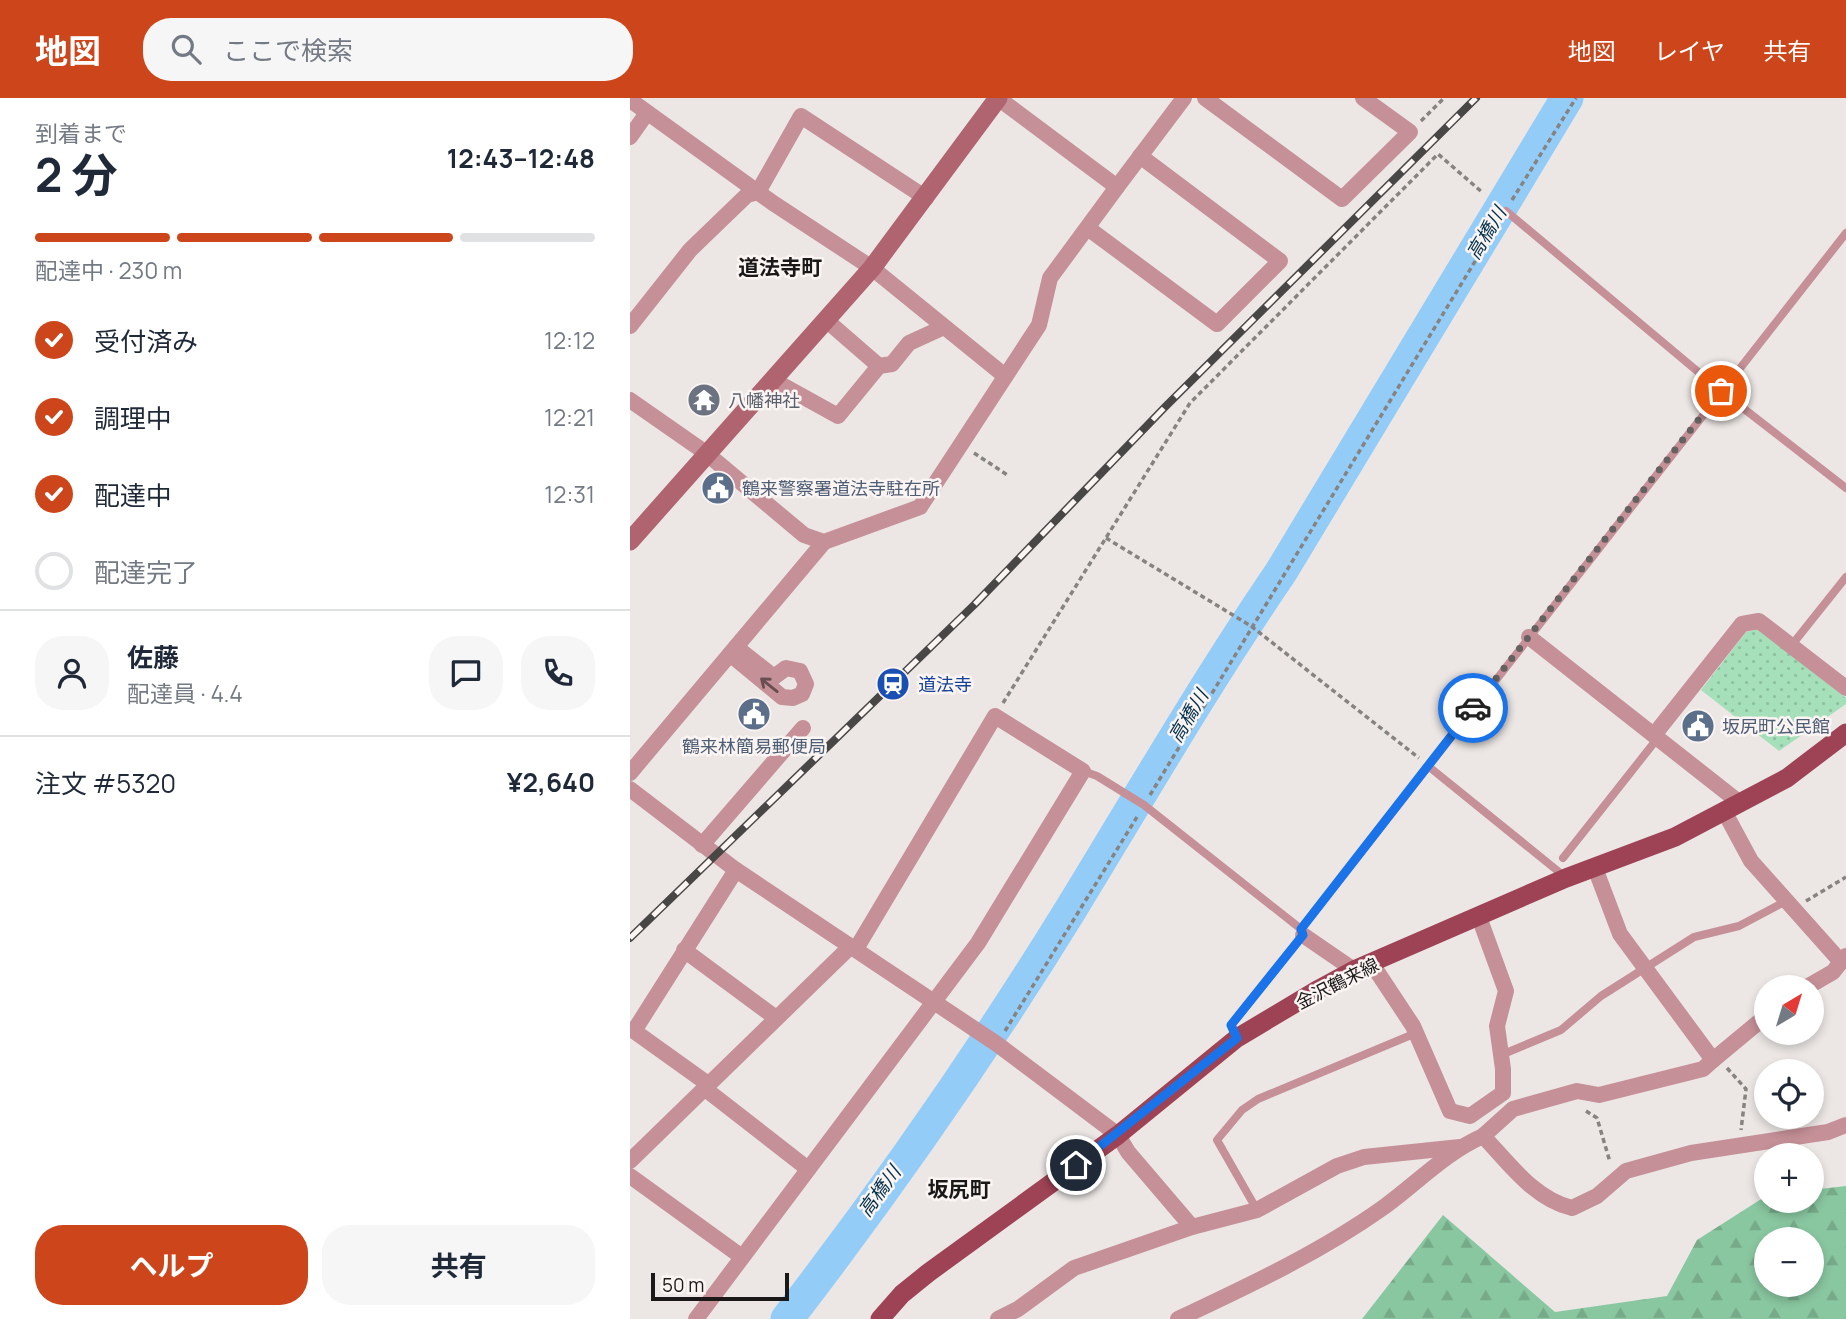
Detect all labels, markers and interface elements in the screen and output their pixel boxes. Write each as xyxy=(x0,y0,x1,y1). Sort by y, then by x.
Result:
search box xyxy=(143,18,633,81)
text: 地図 xyxy=(35,28,101,73)
icon: search xyxy=(167,30,205,68)
text: ここで検索 xyxy=(223,32,353,68)
text: 地図 xyxy=(1568,34,1616,67)
text: レイヤ xyxy=(1654,34,1725,67)
text: 共有 xyxy=(1763,34,1811,67)
text: 到着まで xyxy=(35,117,127,149)
text: 12:43–12:48 xyxy=(447,140,595,176)
text: 2 分 xyxy=(35,143,118,206)
water label: 高橋川 xyxy=(1460,200,1513,264)
district label: 道法寺町 xyxy=(738,253,822,281)
text: 配達中 · 230 m xyxy=(35,254,182,286)
icon: check xyxy=(35,321,73,359)
text: 受付済み xyxy=(94,323,198,359)
text: 12:12 xyxy=(544,324,595,356)
pin xyxy=(1691,361,1751,421)
icon: bag xyxy=(1702,372,1740,410)
temple icon: 八幡神社 xyxy=(685,381,723,419)
place label: 八幡神社 xyxy=(728,388,800,412)
icon: check xyxy=(35,398,73,436)
text: 調理中 xyxy=(94,400,172,436)
text: 12:21 xyxy=(544,401,595,433)
public building icon: 鶴来警察署道法寺駐在所 xyxy=(699,469,737,507)
icon: check xyxy=(35,475,73,513)
place label: 鶴来警察署道法寺駐在所 xyxy=(742,476,940,500)
text: 配達中 xyxy=(94,477,172,513)
text: 12:31 xyxy=(544,478,595,510)
text: 配達完了 xyxy=(94,554,198,590)
button: person xyxy=(35,636,109,710)
button: chat xyxy=(429,636,503,710)
button: phone xyxy=(521,636,595,710)
text: 佐藤 xyxy=(127,639,179,675)
station icon: 道法寺 xyxy=(874,665,912,703)
place label: 道法寺 xyxy=(918,672,972,696)
courier xyxy=(1438,673,1508,743)
text: 配達員 · 4.4 xyxy=(127,677,243,709)
one-way arrow xyxy=(760,678,779,693)
water label: 高橋川 xyxy=(1162,683,1215,747)
icon: car xyxy=(1454,689,1492,727)
public building icon: 鶴来林簡易郵便局 xyxy=(735,695,773,733)
public building icon: 坂尻町公民館 xyxy=(1679,707,1717,745)
place label: 坂尻町公民館 xyxy=(1722,714,1830,738)
place label: 鶴来林簡易郵便局 xyxy=(682,734,826,758)
text: ¥2,640 xyxy=(507,764,595,800)
text: 注文 #5320 xyxy=(35,765,176,801)
street label: 金沢鶴来線 xyxy=(1291,952,1383,1014)
north arrow xyxy=(1754,975,1824,1045)
map controls xyxy=(1754,975,1824,1297)
button: locate xyxy=(1754,1059,1824,1129)
pin xyxy=(1046,1135,1106,1195)
button: + xyxy=(1754,1143,1824,1213)
icon: home xyxy=(1057,1146,1095,1184)
water label: 高橋川 xyxy=(852,1159,907,1222)
district label: 坂尻町 xyxy=(928,1175,991,1203)
button: ヘルプ xyxy=(35,1225,308,1305)
button: 共有 xyxy=(322,1225,595,1305)
button: − xyxy=(1754,1227,1824,1297)
scale bar xyxy=(651,1270,789,1302)
text: 50 m xyxy=(662,1272,704,1298)

